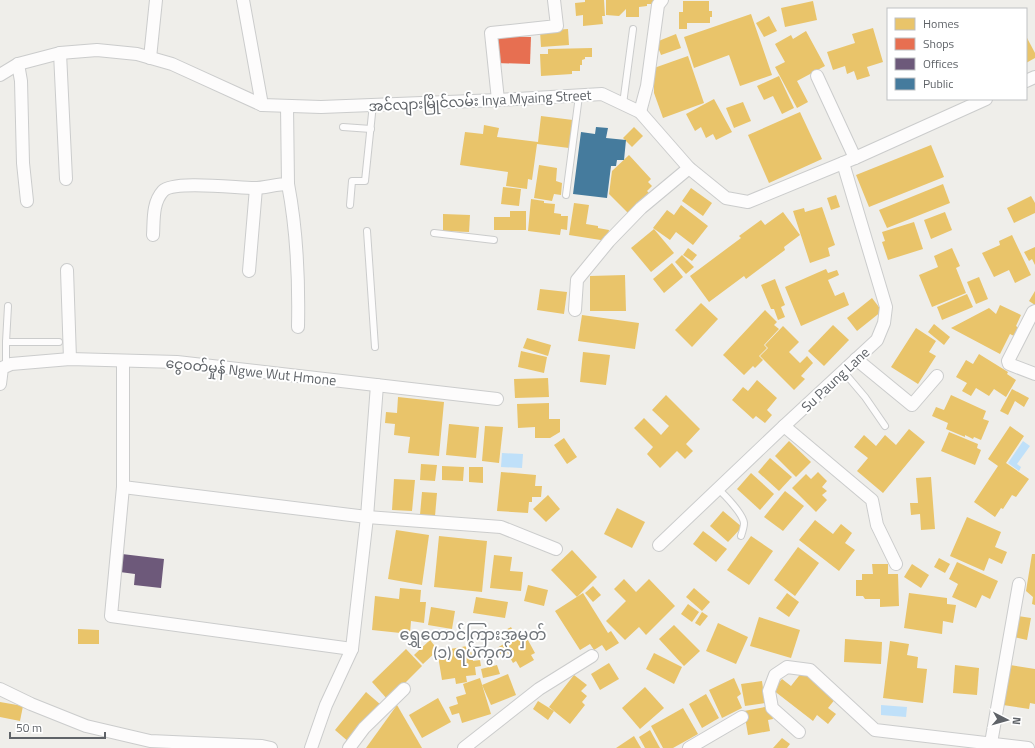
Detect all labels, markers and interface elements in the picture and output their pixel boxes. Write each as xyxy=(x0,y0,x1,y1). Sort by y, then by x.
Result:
legend xyxy=(887,8,1027,100)
text: Homes xyxy=(923,14,959,33)
text: Shops xyxy=(923,34,955,53)
text: Offices xyxy=(923,54,959,73)
text: Public xyxy=(923,74,953,93)
street label: အင်လျားမြိုင်လမ်း Inya Myaing Street xyxy=(368,84,592,118)
street label: Su Paung Lane xyxy=(796,342,874,416)
street label: ငွေဝတ်မှုန် Ngwe Wut Hmone xyxy=(164,352,337,392)
district label: ရွှေတောင်ကြားအမှတ် (၁) ရပ်ကွက် xyxy=(400,622,546,666)
north arrow xyxy=(987,700,1027,740)
scale bar xyxy=(10,714,105,740)
text: N xyxy=(1009,716,1025,726)
text: 50 m xyxy=(16,718,42,737)

